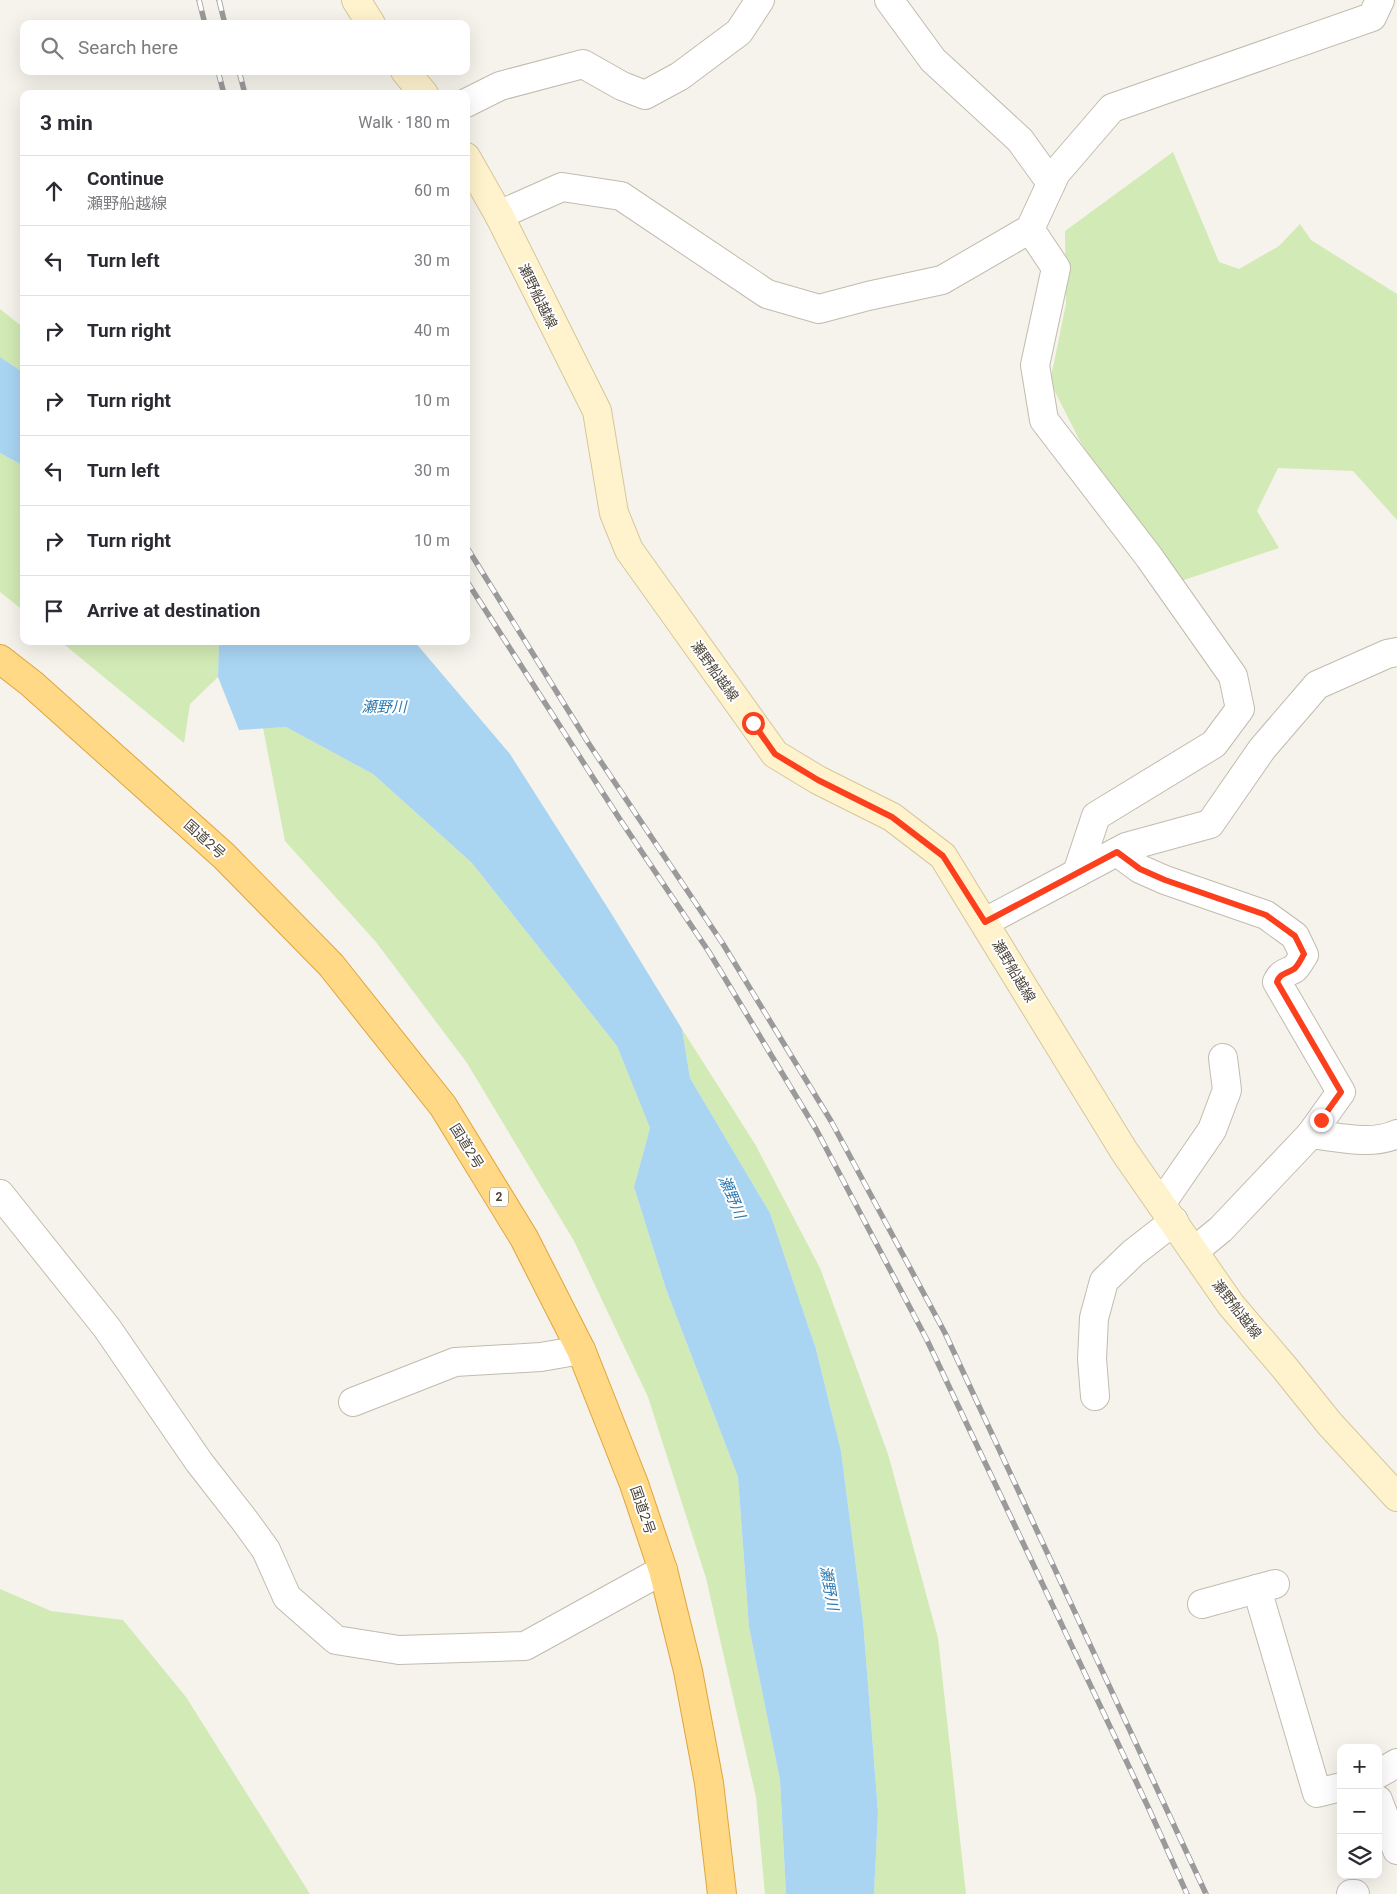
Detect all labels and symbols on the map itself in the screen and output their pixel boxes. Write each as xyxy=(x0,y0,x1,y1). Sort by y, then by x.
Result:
street label: 瀬野船越線 xyxy=(515,261,561,331)
street label: 瀬野船越線 xyxy=(688,638,742,704)
water label: 瀬野川 xyxy=(361,698,408,716)
route start xyxy=(742,712,765,735)
street label: 国道2号 xyxy=(181,816,229,862)
street label: 瀬野船越線 xyxy=(989,937,1039,1005)
route end xyxy=(1310,1109,1333,1132)
street label: 国道2号 xyxy=(447,1121,487,1171)
water label: 瀬野川 xyxy=(715,1173,750,1223)
road number: 2 xyxy=(490,1188,508,1206)
street label: 瀬野船越線 xyxy=(1209,1276,1265,1342)
street label: 国道2号 xyxy=(627,1484,659,1536)
water label: 瀬野川 xyxy=(816,1564,842,1614)

